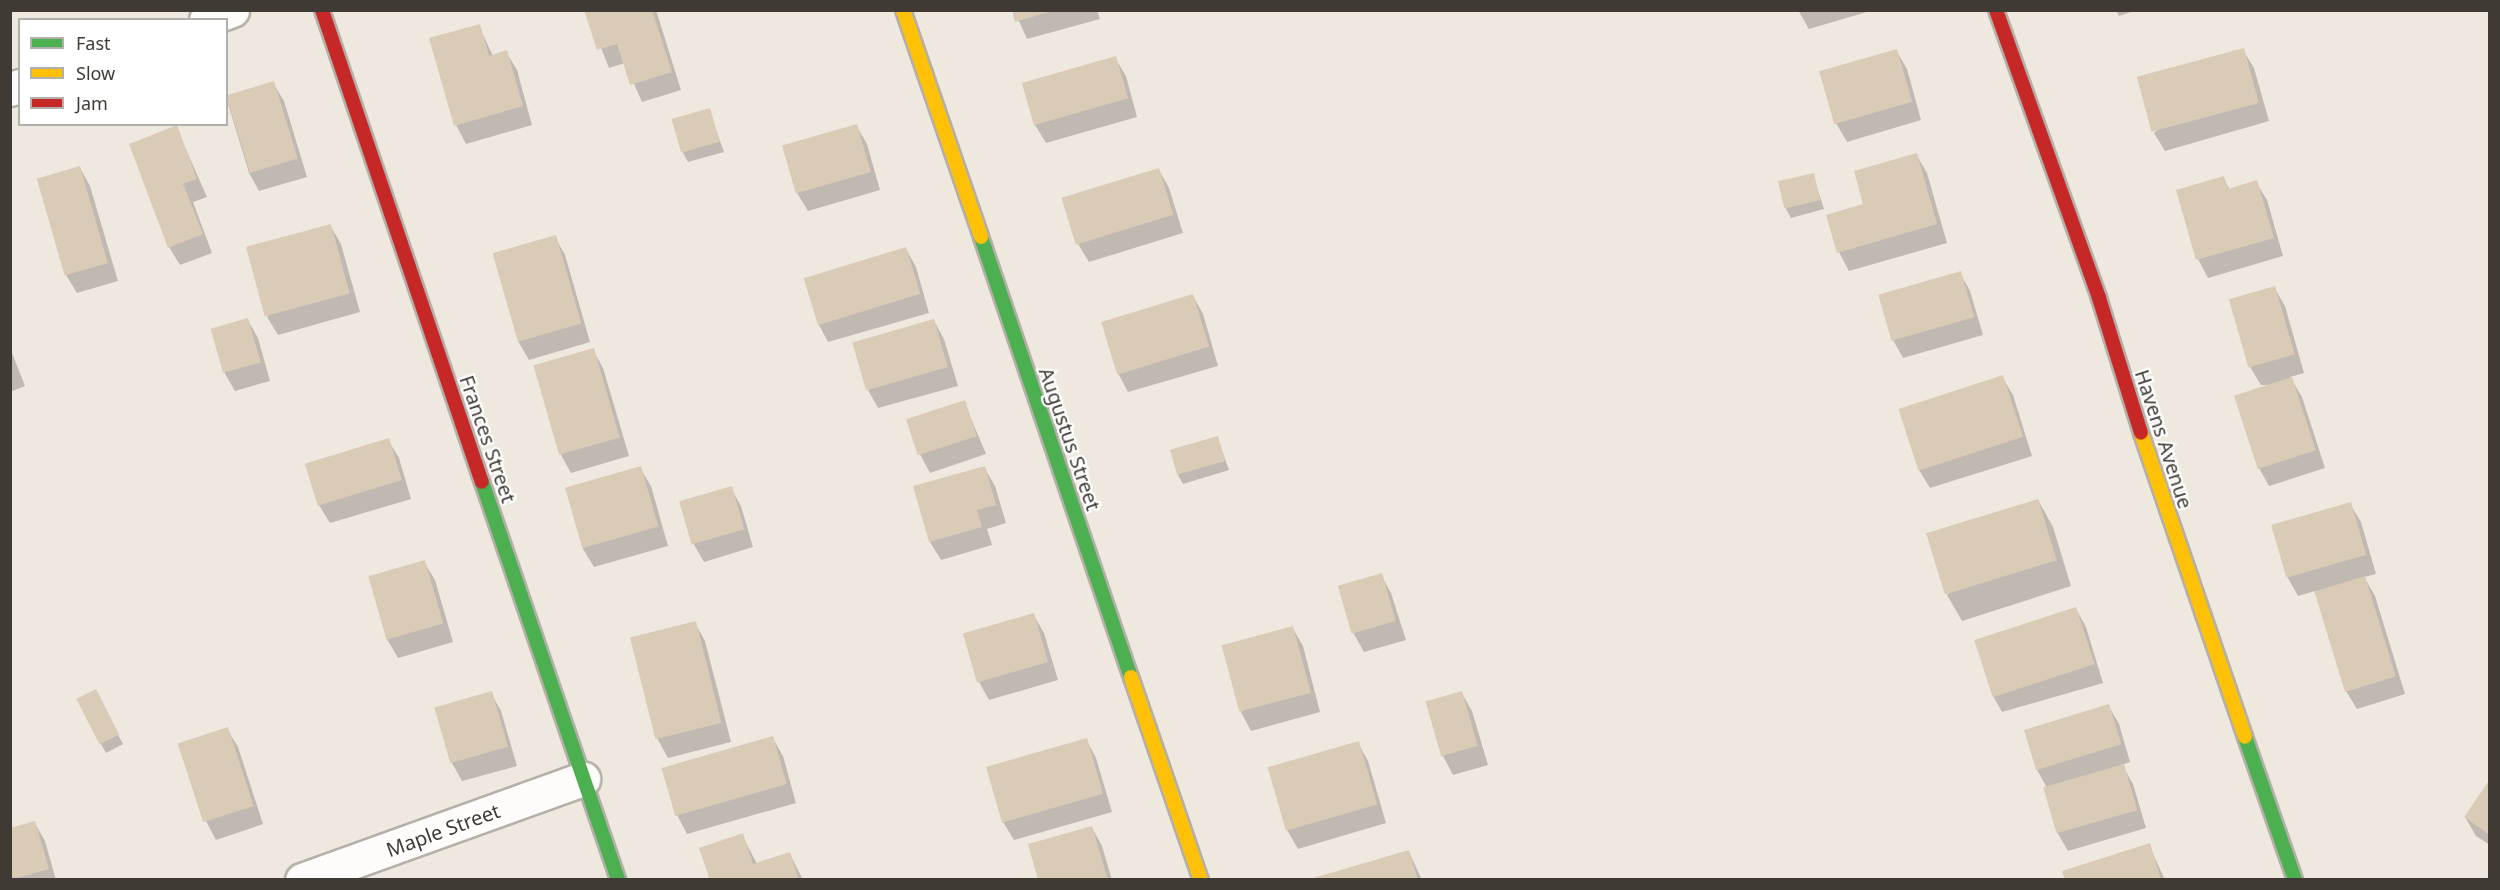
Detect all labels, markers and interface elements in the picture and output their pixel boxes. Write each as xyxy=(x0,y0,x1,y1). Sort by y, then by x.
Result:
legend xyxy=(18,18,228,126)
text: Fast xyxy=(76,31,111,55)
text: Slow xyxy=(76,61,115,85)
text: Jam xyxy=(76,91,108,115)
street label: Augustus Street xyxy=(1034,364,1106,514)
street label: Havens Avenue xyxy=(2130,366,2198,512)
street label: Frances Street xyxy=(455,372,521,506)
street label: Maple Street xyxy=(383,798,503,862)

